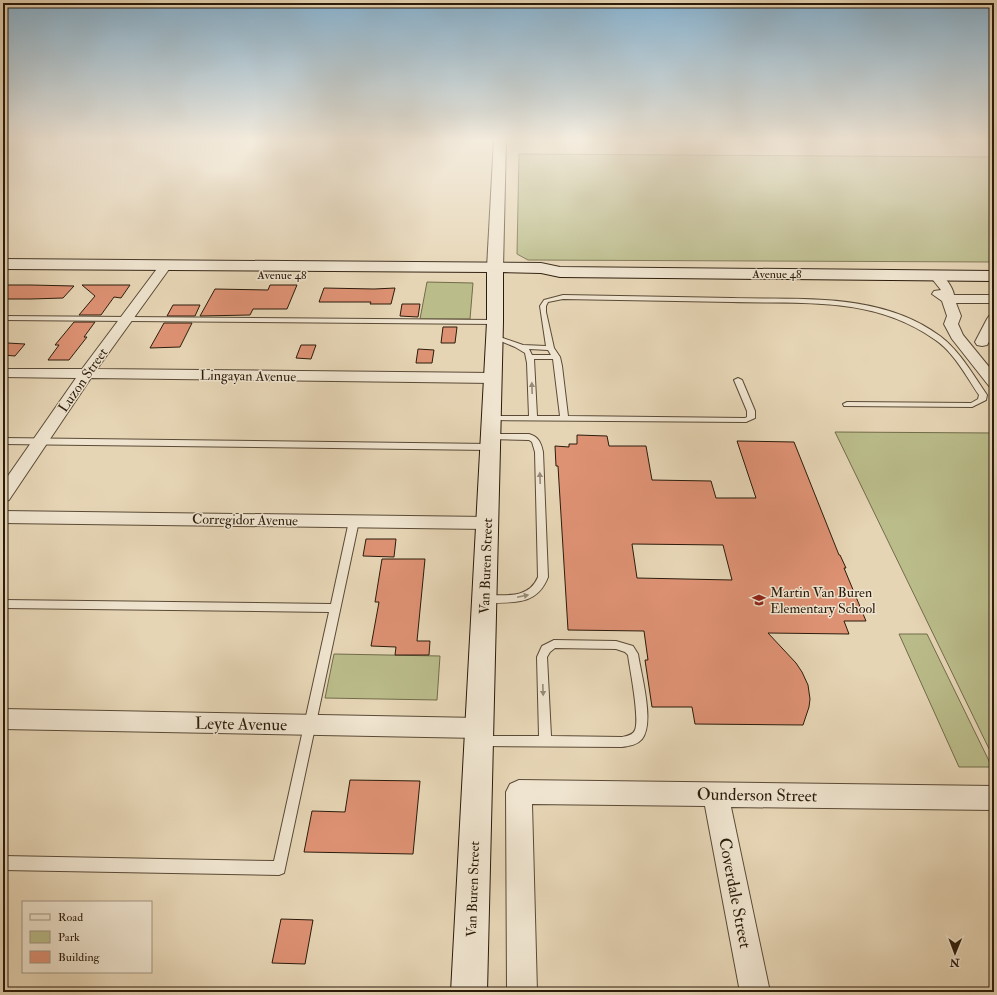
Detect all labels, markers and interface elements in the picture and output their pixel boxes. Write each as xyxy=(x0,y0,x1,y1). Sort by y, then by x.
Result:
street label: Avenue 48 xyxy=(751,267,802,282)
street label: Avenue 48 xyxy=(256,268,307,283)
street label: Luzon Street xyxy=(55,344,112,416)
street label: Lingayan Avenue xyxy=(200,367,296,386)
one-way arrow xyxy=(528,382,535,394)
one-way arrow xyxy=(537,471,543,484)
street label: Corregidor Avenue xyxy=(192,511,298,529)
street label: Van Buren Street xyxy=(476,517,496,614)
place label: Martin Van Buren Elementary School xyxy=(770,584,876,618)
school or university icon: Martin Van Buren Elementary School xyxy=(751,592,767,608)
one-way arrow xyxy=(517,593,529,599)
one-way arrow xyxy=(540,684,546,697)
street label: Leyte Avenue xyxy=(195,713,287,736)
street label: Ounderson Street xyxy=(697,783,818,807)
street label: Coverdale Street xyxy=(714,836,756,951)
street label: Van Buren Street xyxy=(463,840,483,937)
legend xyxy=(22,901,152,973)
text: Road xyxy=(58,910,83,925)
text: Park xyxy=(58,930,80,945)
north arrow xyxy=(935,933,975,973)
text: Building xyxy=(58,950,101,965)
text: N xyxy=(949,956,961,969)

